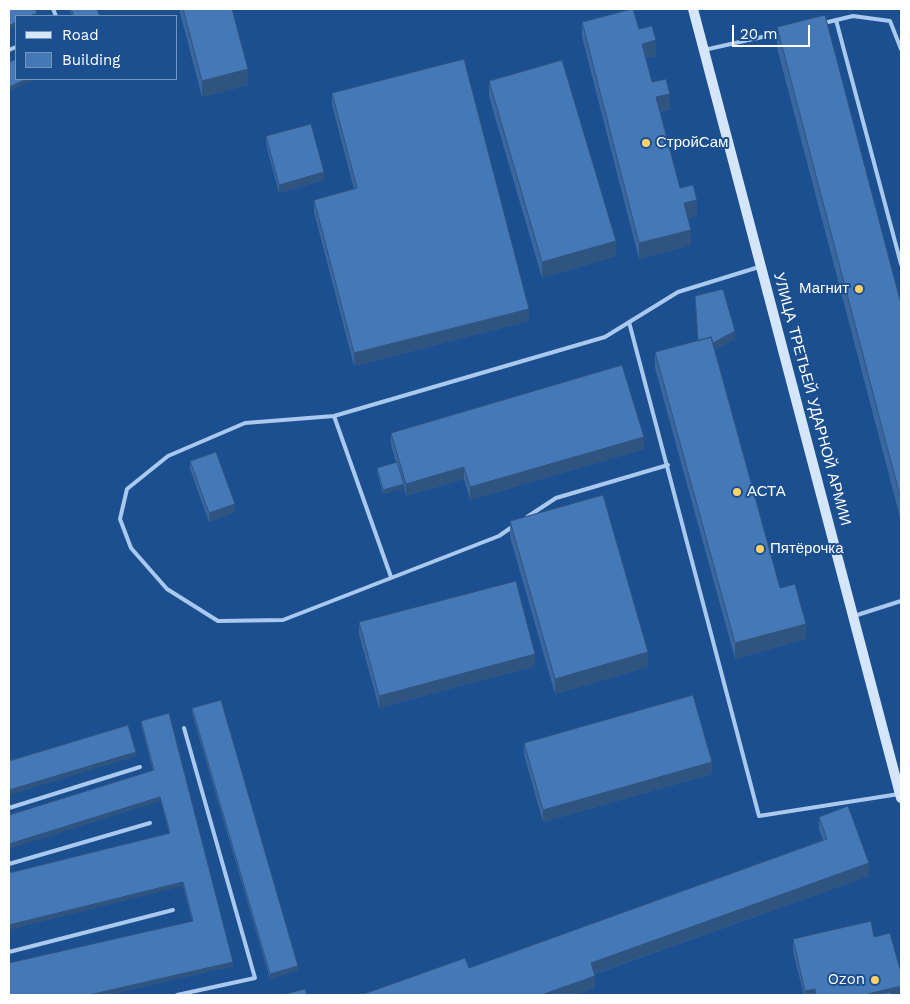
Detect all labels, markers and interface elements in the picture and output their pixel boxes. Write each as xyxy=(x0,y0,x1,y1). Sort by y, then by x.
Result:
legend xyxy=(15,15,178,80)
scale bar xyxy=(735,15,812,47)
text: 20 m xyxy=(740,25,778,43)
text: Road xyxy=(62,26,99,44)
text: Building xyxy=(62,51,120,69)
place label: СтройСам xyxy=(656,134,728,152)
marker: СтройСам xyxy=(640,137,652,149)
street label: УЛИЦА ТРЕТЬЕЙ УДАРНОЙ АРМИИ xyxy=(769,270,855,528)
place label: Магнит xyxy=(799,280,849,298)
marker: Магнит xyxy=(853,283,865,295)
place label: АСТА xyxy=(747,483,786,501)
marker: АСТА xyxy=(731,486,743,498)
place label: Пятёрочка xyxy=(770,540,844,558)
marker: Пятёрочка xyxy=(754,543,766,555)
place label: Ozon xyxy=(828,971,865,989)
marker: Ozon xyxy=(869,974,881,986)

